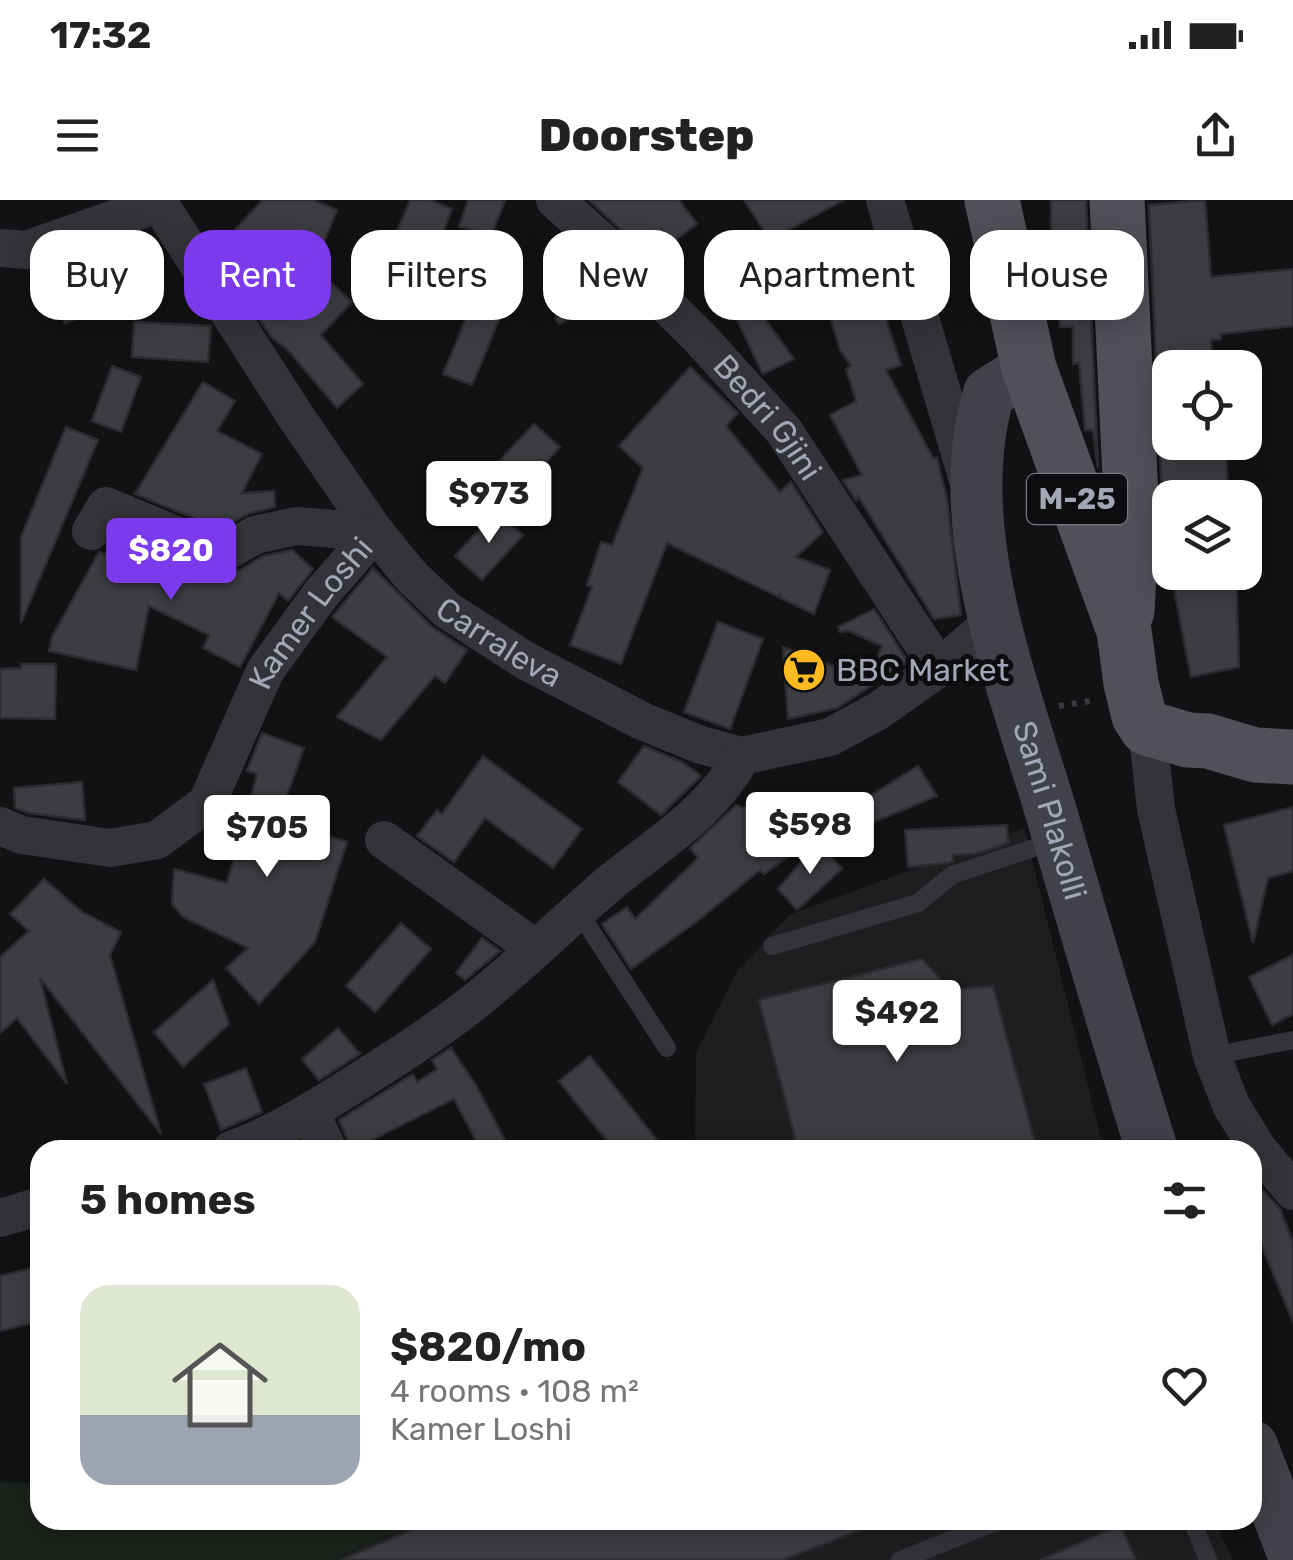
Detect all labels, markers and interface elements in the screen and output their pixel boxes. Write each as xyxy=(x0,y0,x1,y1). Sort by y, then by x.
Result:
text: 17:32 xyxy=(50,12,152,58)
icon: menu xyxy=(50,108,105,163)
icon: share xyxy=(1188,108,1243,163)
text: Doorstep xyxy=(539,109,754,162)
chip: Buy xyxy=(30,230,164,320)
chip: Rent xyxy=(184,230,331,320)
chip: Filters xyxy=(351,230,523,320)
chip: New xyxy=(543,230,684,320)
chip: Apartment xyxy=(704,230,950,320)
chip: House xyxy=(970,230,1144,320)
street label: Bedri Gjini xyxy=(706,347,830,487)
map controls xyxy=(1152,350,1262,590)
button: locate xyxy=(1152,350,1262,460)
pin: $973 xyxy=(430,461,548,546)
text: $973 xyxy=(448,474,530,512)
road number: M-25 xyxy=(1027,474,1127,524)
button: layers xyxy=(1152,480,1262,590)
pin: $820 xyxy=(112,518,230,603)
street label: Kamer Loshi xyxy=(240,529,381,695)
text: $820 xyxy=(128,531,214,569)
street label: Carraleva xyxy=(429,589,568,695)
supermarket icon: BBC Market xyxy=(781,647,827,693)
place label: BBC Market xyxy=(836,651,1009,689)
street label: Sami Plakolli xyxy=(1005,716,1095,904)
pin: $598 xyxy=(751,792,869,877)
pin: $705 xyxy=(208,795,326,880)
text: $598 xyxy=(768,805,852,843)
text: $705 xyxy=(226,808,308,846)
pin: $492 xyxy=(838,980,956,1065)
text: $492 xyxy=(855,993,939,1031)
icon: filters xyxy=(1157,1173,1212,1228)
text: 5 homes xyxy=(80,1175,256,1225)
text: $820/mo xyxy=(390,1322,586,1372)
icon: home xyxy=(160,1325,280,1445)
icon: heart xyxy=(1157,1358,1212,1413)
text: 4 rooms · 108 m² xyxy=(390,1372,639,1410)
text: Kamer Loshi xyxy=(390,1410,572,1448)

